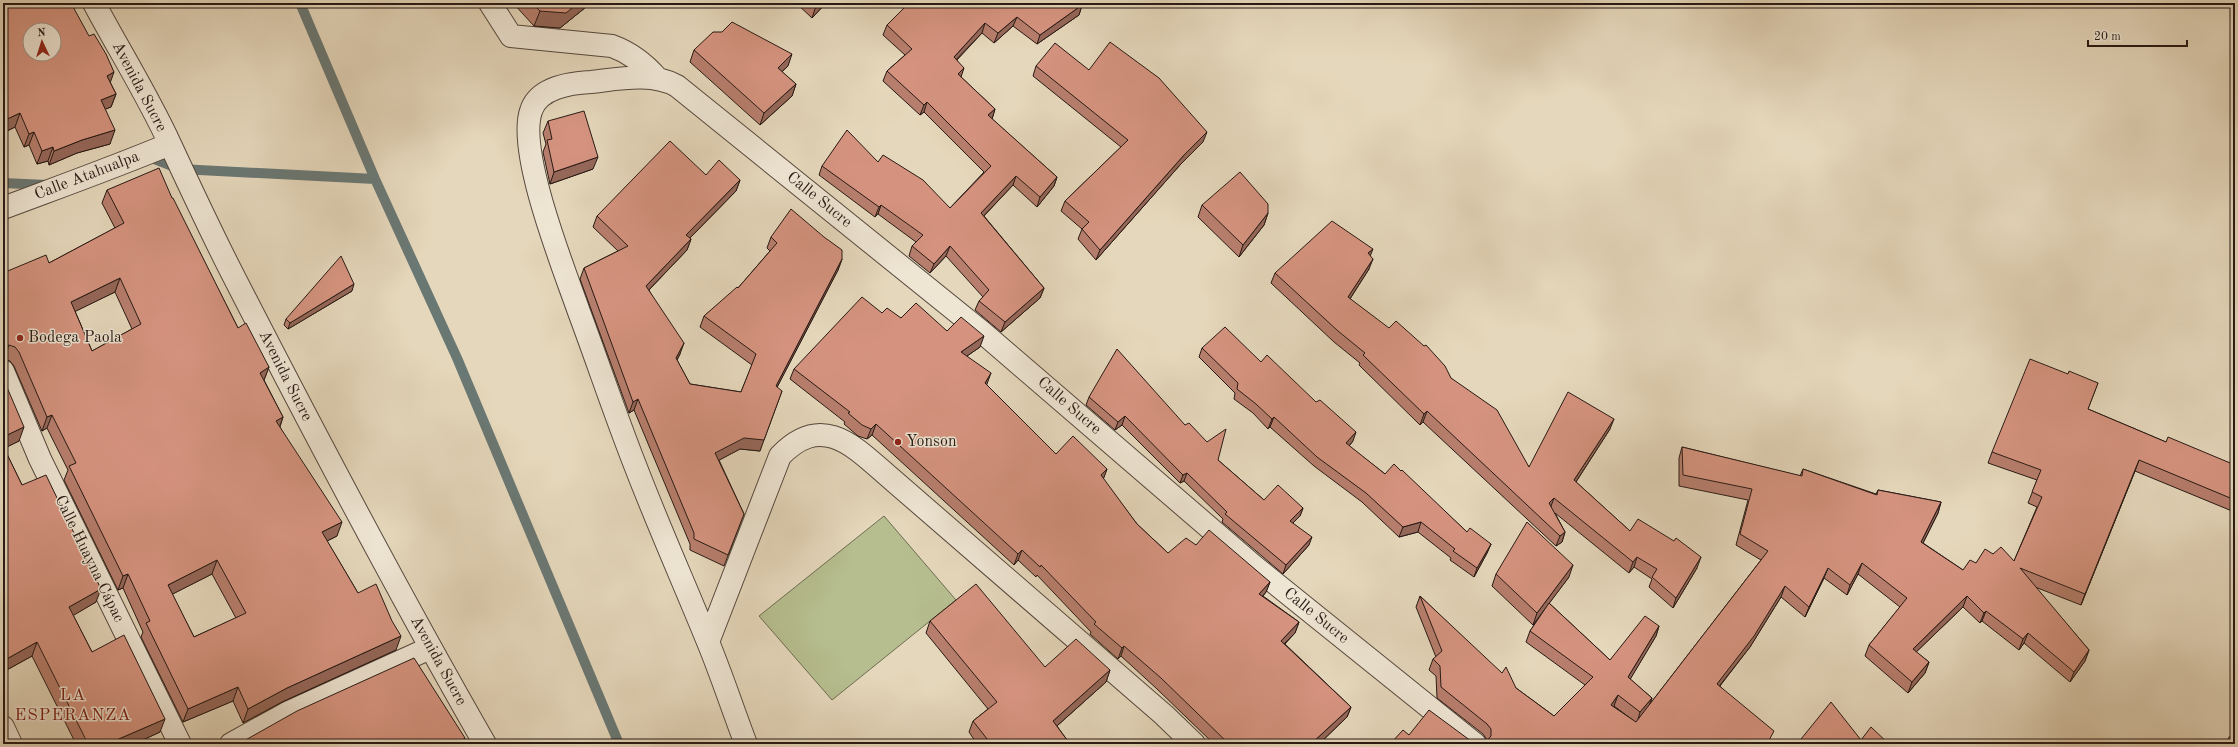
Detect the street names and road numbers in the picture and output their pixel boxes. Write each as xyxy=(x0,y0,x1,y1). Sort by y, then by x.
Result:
street label: Avenida Sucre xyxy=(109,39,169,135)
street label: Calle Atahualpa xyxy=(33,149,142,203)
street label: Calle Sucre xyxy=(783,169,855,231)
street label: Avenida Sucre xyxy=(255,328,315,424)
street label: Calle Sucre xyxy=(1034,374,1104,438)
street label: Calle Huayna Cápac xyxy=(51,493,127,625)
street label: Calle Sucre xyxy=(1280,585,1352,647)
street label: Avenida Sucre xyxy=(407,614,469,708)

